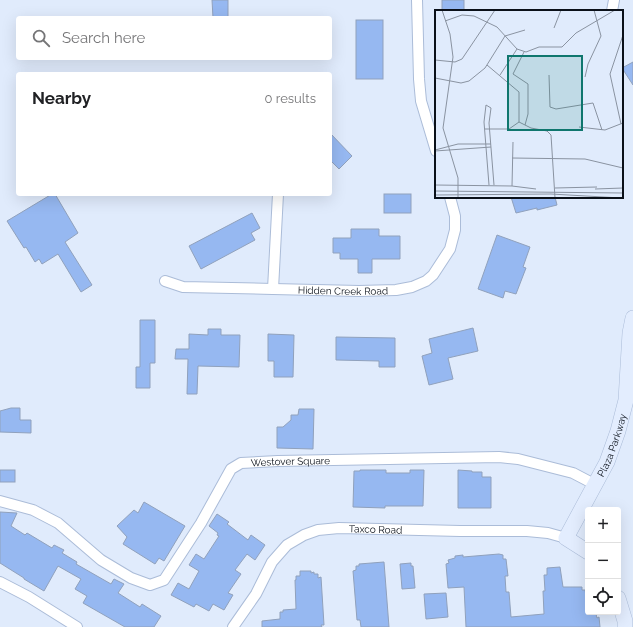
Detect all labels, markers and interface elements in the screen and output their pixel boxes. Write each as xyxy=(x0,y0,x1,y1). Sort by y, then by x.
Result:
inset map xyxy=(435,10,623,198)
search box xyxy=(16,16,332,60)
icon: search xyxy=(30,27,52,49)
text: Search here xyxy=(62,29,145,47)
text: Nearby xyxy=(32,88,91,108)
text: 0 results xyxy=(265,91,316,106)
street label: Hidden Creek Road xyxy=(298,285,388,297)
street label: Plaza Parkway xyxy=(595,412,628,479)
street label: Westover Square xyxy=(250,455,330,468)
map controls xyxy=(585,507,621,615)
button: + xyxy=(585,507,621,543)
street label: Taxco Road xyxy=(349,523,402,536)
button: − xyxy=(585,543,621,579)
button: locate xyxy=(585,579,621,615)

